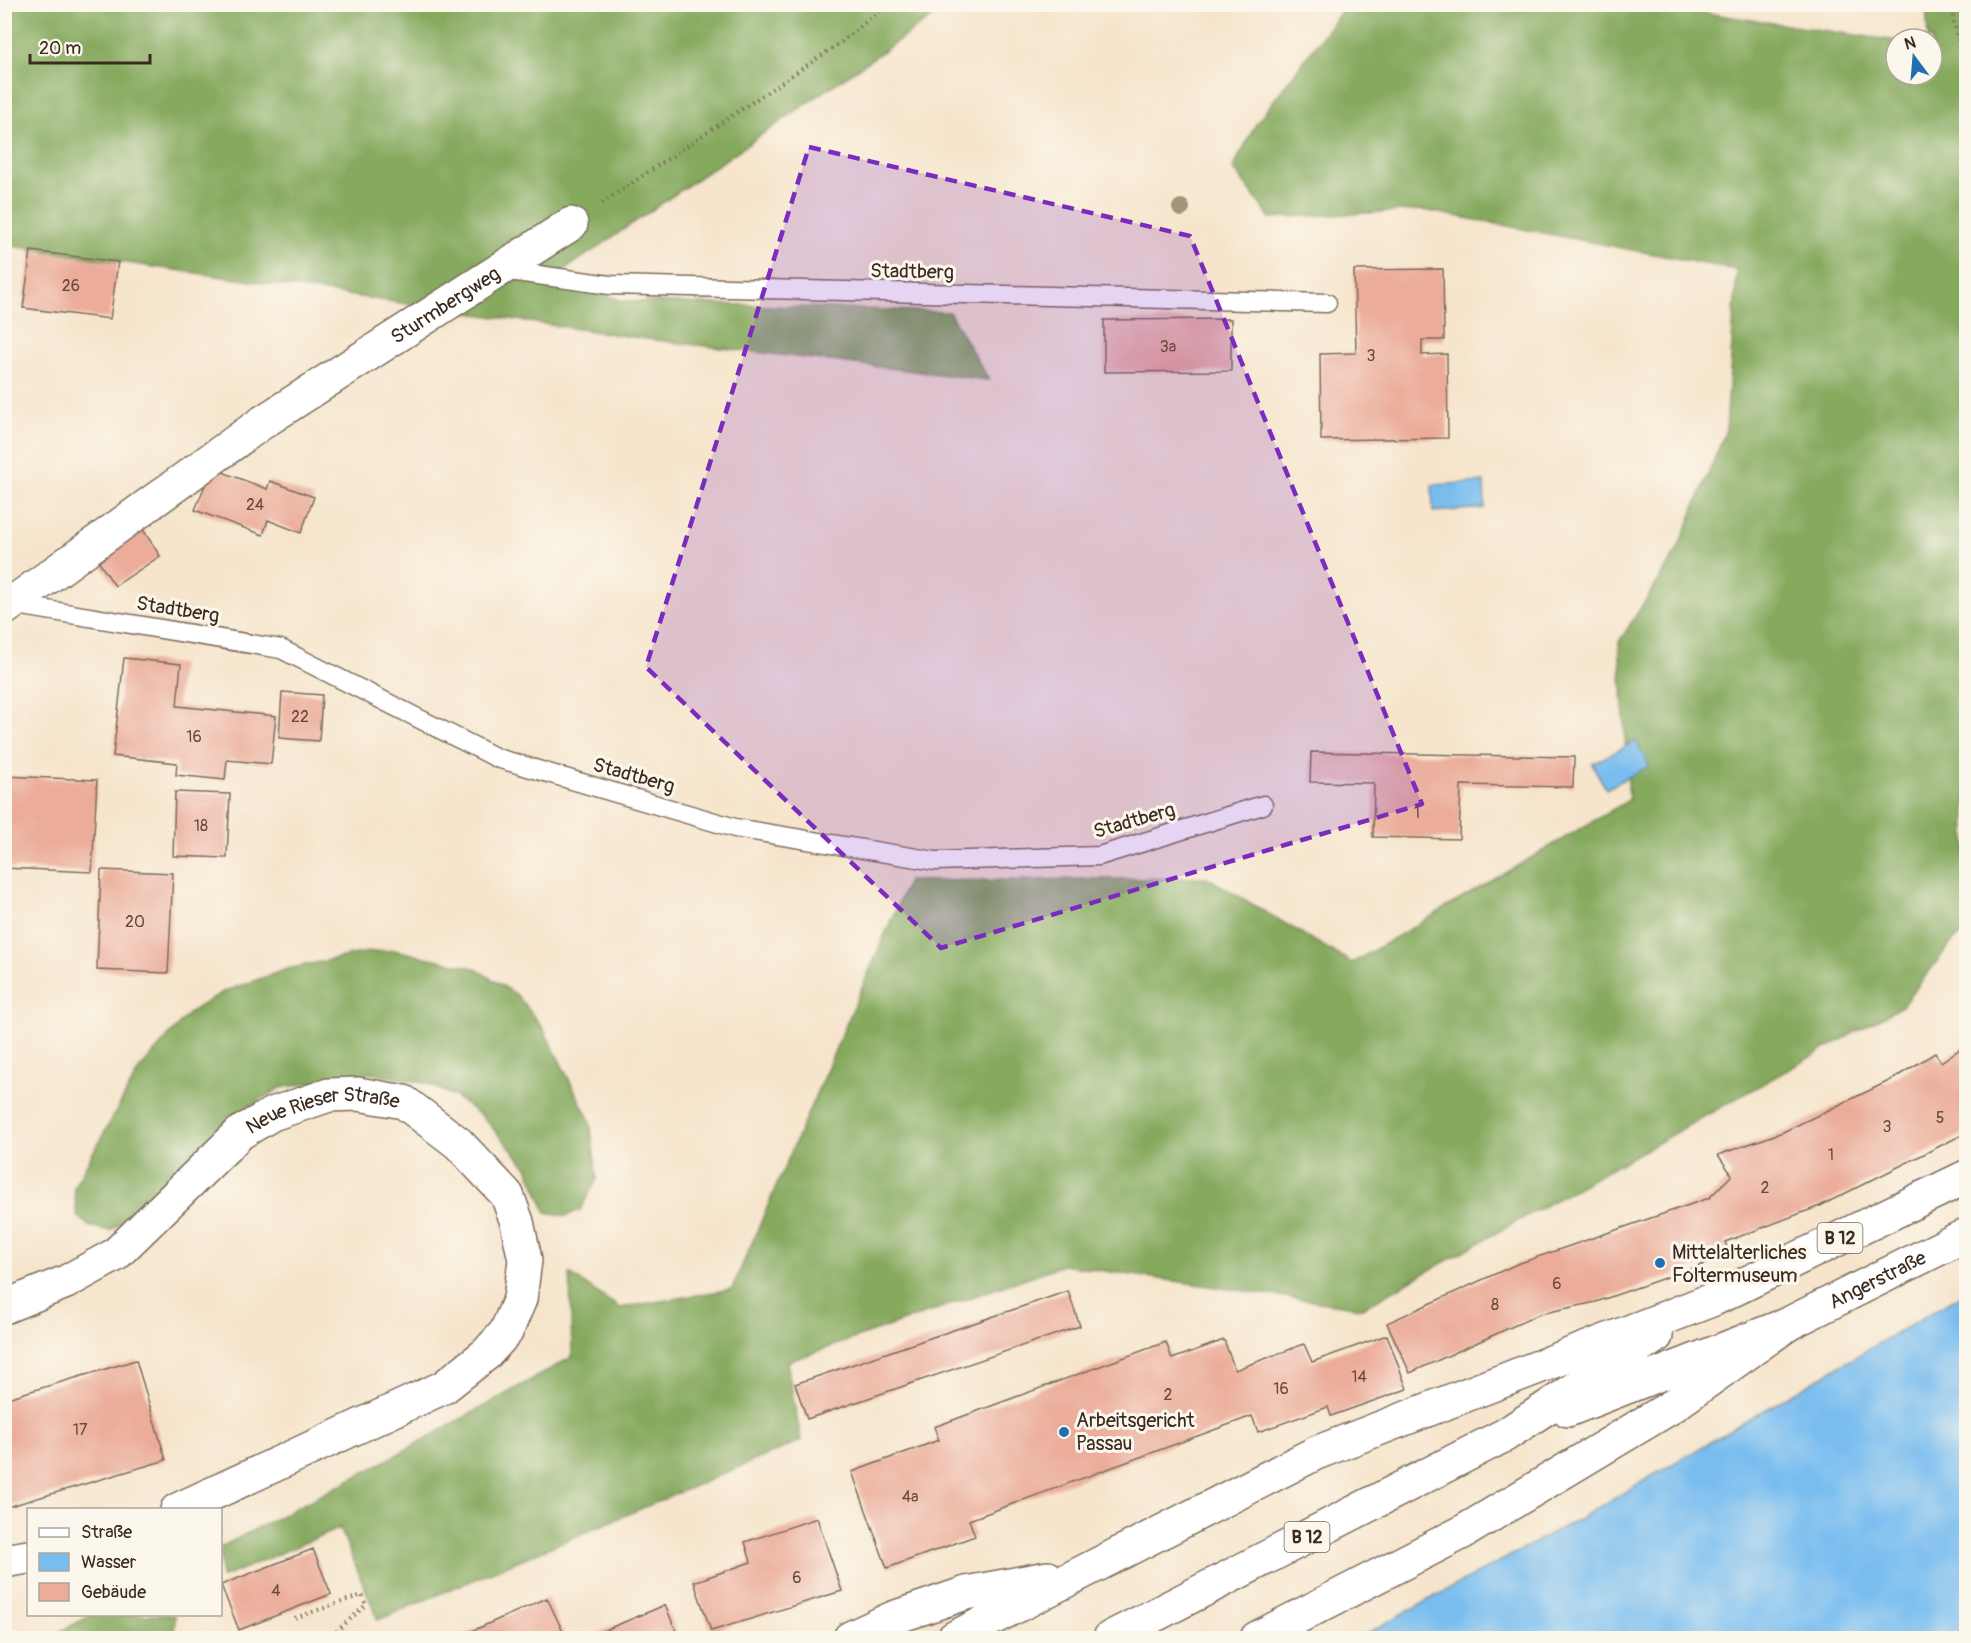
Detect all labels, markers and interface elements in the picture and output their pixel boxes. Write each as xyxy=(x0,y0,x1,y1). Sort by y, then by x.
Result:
scale bar xyxy=(30,27,150,65)
north arrow xyxy=(1884,27,1944,87)
text: N xyxy=(1902,32,1918,55)
text: 20 m xyxy=(39,37,81,60)
street label: Stadtberg xyxy=(870,258,954,285)
street label: Sturmbergweg xyxy=(386,261,505,350)
house number: 26 xyxy=(62,276,80,296)
house number: 3a xyxy=(1160,337,1176,357)
house number: 3 xyxy=(1367,346,1376,366)
house number: 24 xyxy=(246,495,264,515)
street label: Stadtberg xyxy=(135,591,221,628)
house number: 22 xyxy=(291,707,309,727)
house number: 16 xyxy=(186,727,202,747)
street label: Stadtberg xyxy=(590,752,678,799)
street label: Stadtberg xyxy=(1090,797,1178,844)
house number: 1 xyxy=(1414,803,1420,823)
house number: 18 xyxy=(194,816,208,836)
house number: 20 xyxy=(125,912,145,932)
street label: Neue Rieser Straße xyxy=(241,1081,402,1140)
house number: 5 xyxy=(1936,1108,1944,1128)
house number: 3 xyxy=(1883,1117,1892,1137)
house number: 1 xyxy=(1828,1145,1834,1165)
house number: 2 xyxy=(1761,1178,1770,1198)
road number: B 12 xyxy=(1818,1223,1862,1253)
place label: Mittelalterliches Foltermuseum xyxy=(1672,1240,1807,1288)
street label: Angerstraße xyxy=(1825,1245,1930,1315)
marker: Mittelalterliches Foltermuseum xyxy=(1653,1256,1667,1270)
house number: 6 xyxy=(1552,1274,1562,1294)
house number: 8 xyxy=(1491,1295,1499,1315)
house number: 14 xyxy=(1351,1367,1367,1387)
house number: 16 xyxy=(1273,1379,1289,1399)
house number: 2 xyxy=(1164,1385,1173,1405)
place label: Arbeitsgericht Passau xyxy=(1076,1408,1196,1456)
house number: 17 xyxy=(73,1420,88,1440)
marker: Arbeitsgericht Passau xyxy=(1057,1425,1071,1439)
house number: 4a xyxy=(902,1487,918,1507)
legend xyxy=(27,1508,222,1616)
text: Straße xyxy=(81,1521,132,1544)
road number: B 12 xyxy=(1284,1522,1330,1552)
text: Wasser xyxy=(81,1551,137,1574)
house number: 6 xyxy=(792,1568,802,1588)
text: Gebäude xyxy=(81,1581,146,1604)
house number: 4 xyxy=(271,1581,281,1601)

